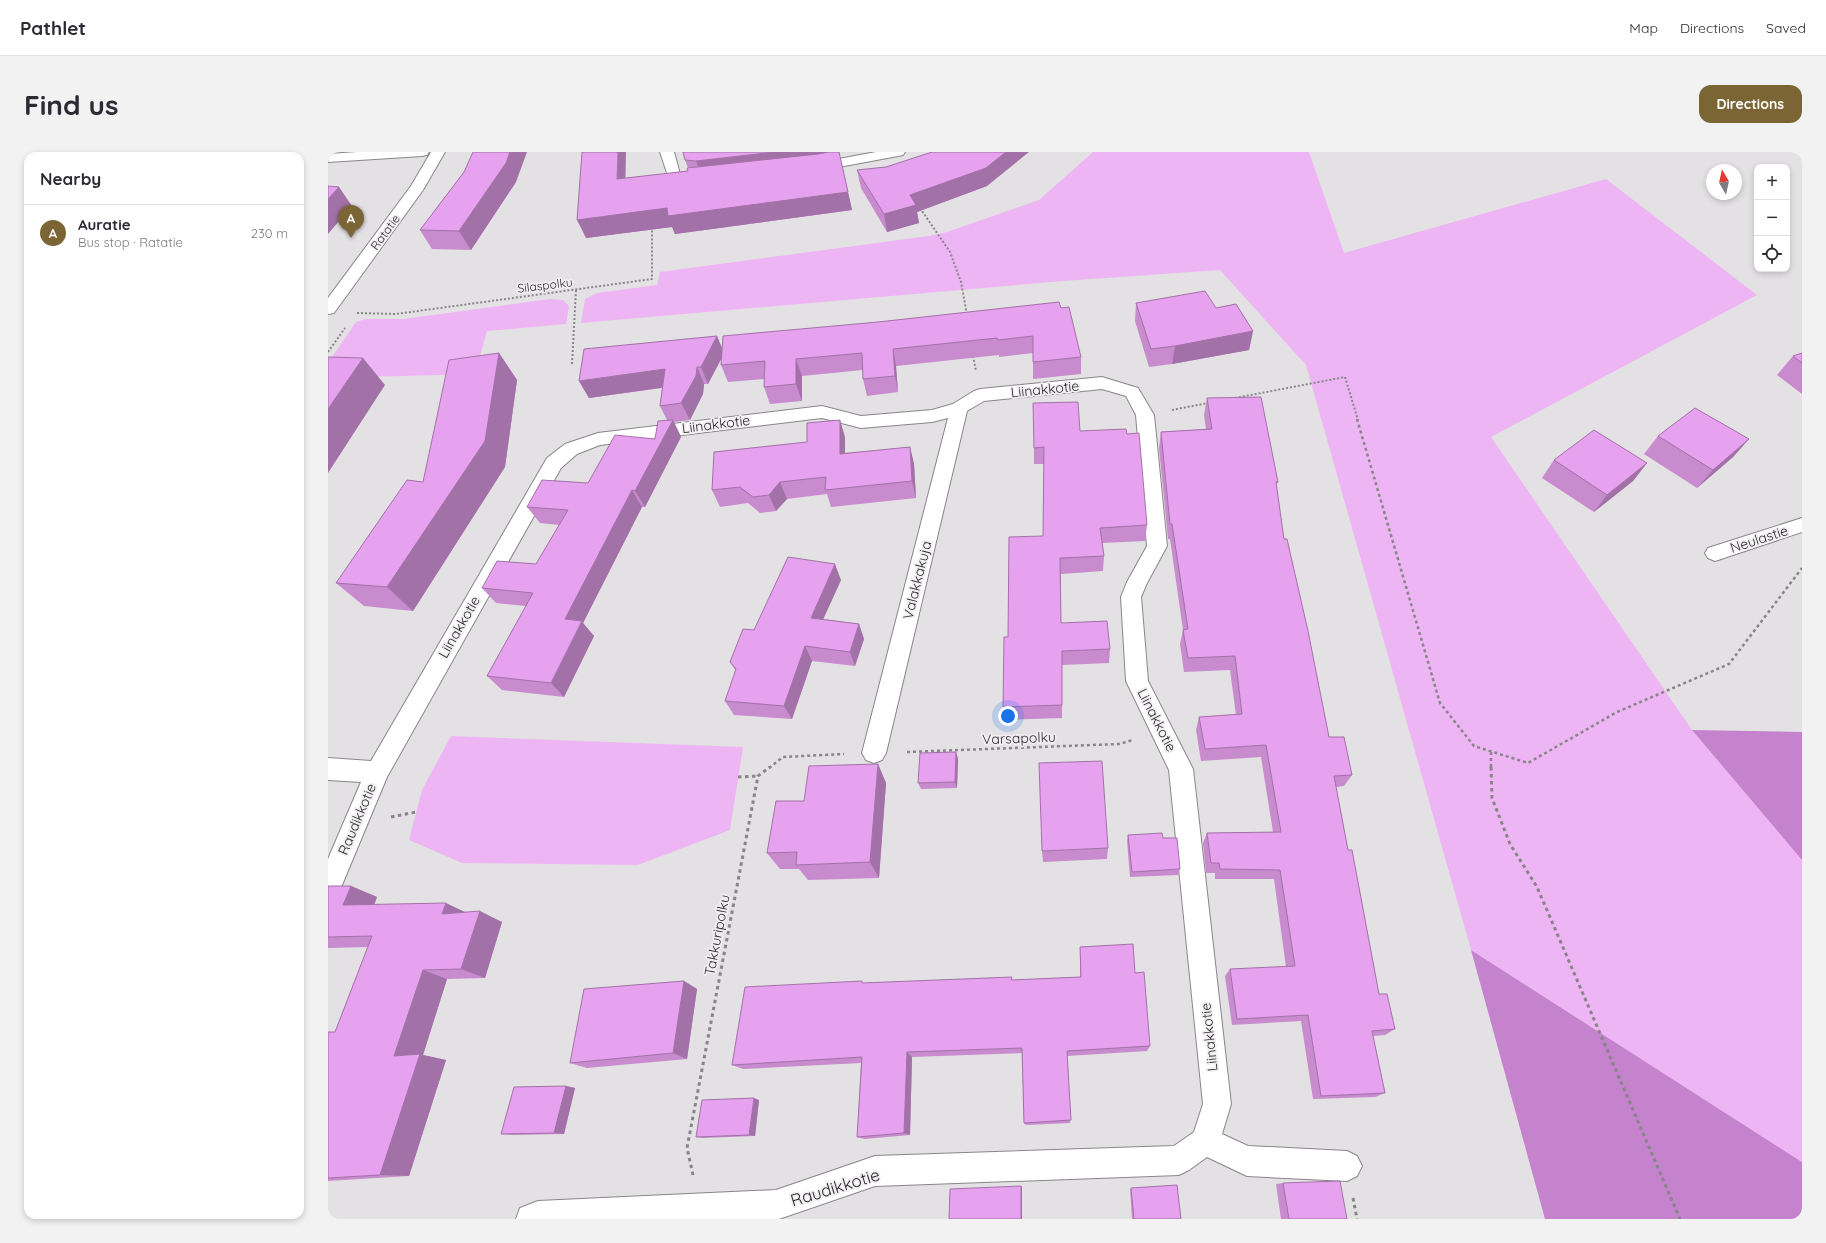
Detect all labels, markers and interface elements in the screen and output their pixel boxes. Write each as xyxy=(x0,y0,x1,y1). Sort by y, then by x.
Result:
text: Pathlet xyxy=(20,16,86,40)
text: Map xyxy=(1629,19,1658,37)
text: Directions xyxy=(1680,19,1744,37)
text: Saved xyxy=(1766,19,1806,37)
button: Directions xyxy=(1699,85,1802,123)
text: Find us xyxy=(24,87,118,122)
north arrow xyxy=(1706,164,1742,200)
map controls xyxy=(1754,164,1790,272)
button: + xyxy=(1754,164,1790,200)
text: Nearby xyxy=(40,168,101,189)
button: − xyxy=(1754,200,1790,236)
pin: A xyxy=(338,205,364,238)
street label: Ratatie xyxy=(367,211,403,253)
text: Auratie xyxy=(78,215,131,234)
text: A xyxy=(49,225,57,241)
text: 230 m xyxy=(251,225,288,241)
text: Bus stop · Ratatie xyxy=(78,234,183,250)
button: locate xyxy=(1754,236,1790,272)
street label: Silaspolku xyxy=(517,274,573,296)
street label: Liinakkotie xyxy=(1010,376,1080,402)
street label: Liinakkotie xyxy=(681,411,751,437)
street label: Neulastie xyxy=(1728,521,1790,557)
street label: Valakkakuja xyxy=(899,539,935,621)
street label: Liinakkotie xyxy=(434,593,484,661)
street label: Liinakkotie xyxy=(1133,685,1181,755)
your location xyxy=(998,706,1018,726)
street label: Varsapolku xyxy=(982,728,1056,748)
street label: Raudikkotie xyxy=(334,780,380,857)
street label: Takkuripolku xyxy=(700,893,734,977)
street label: Liinakkotie xyxy=(1196,1002,1222,1072)
street label: Raudikkotie xyxy=(788,1163,882,1211)

